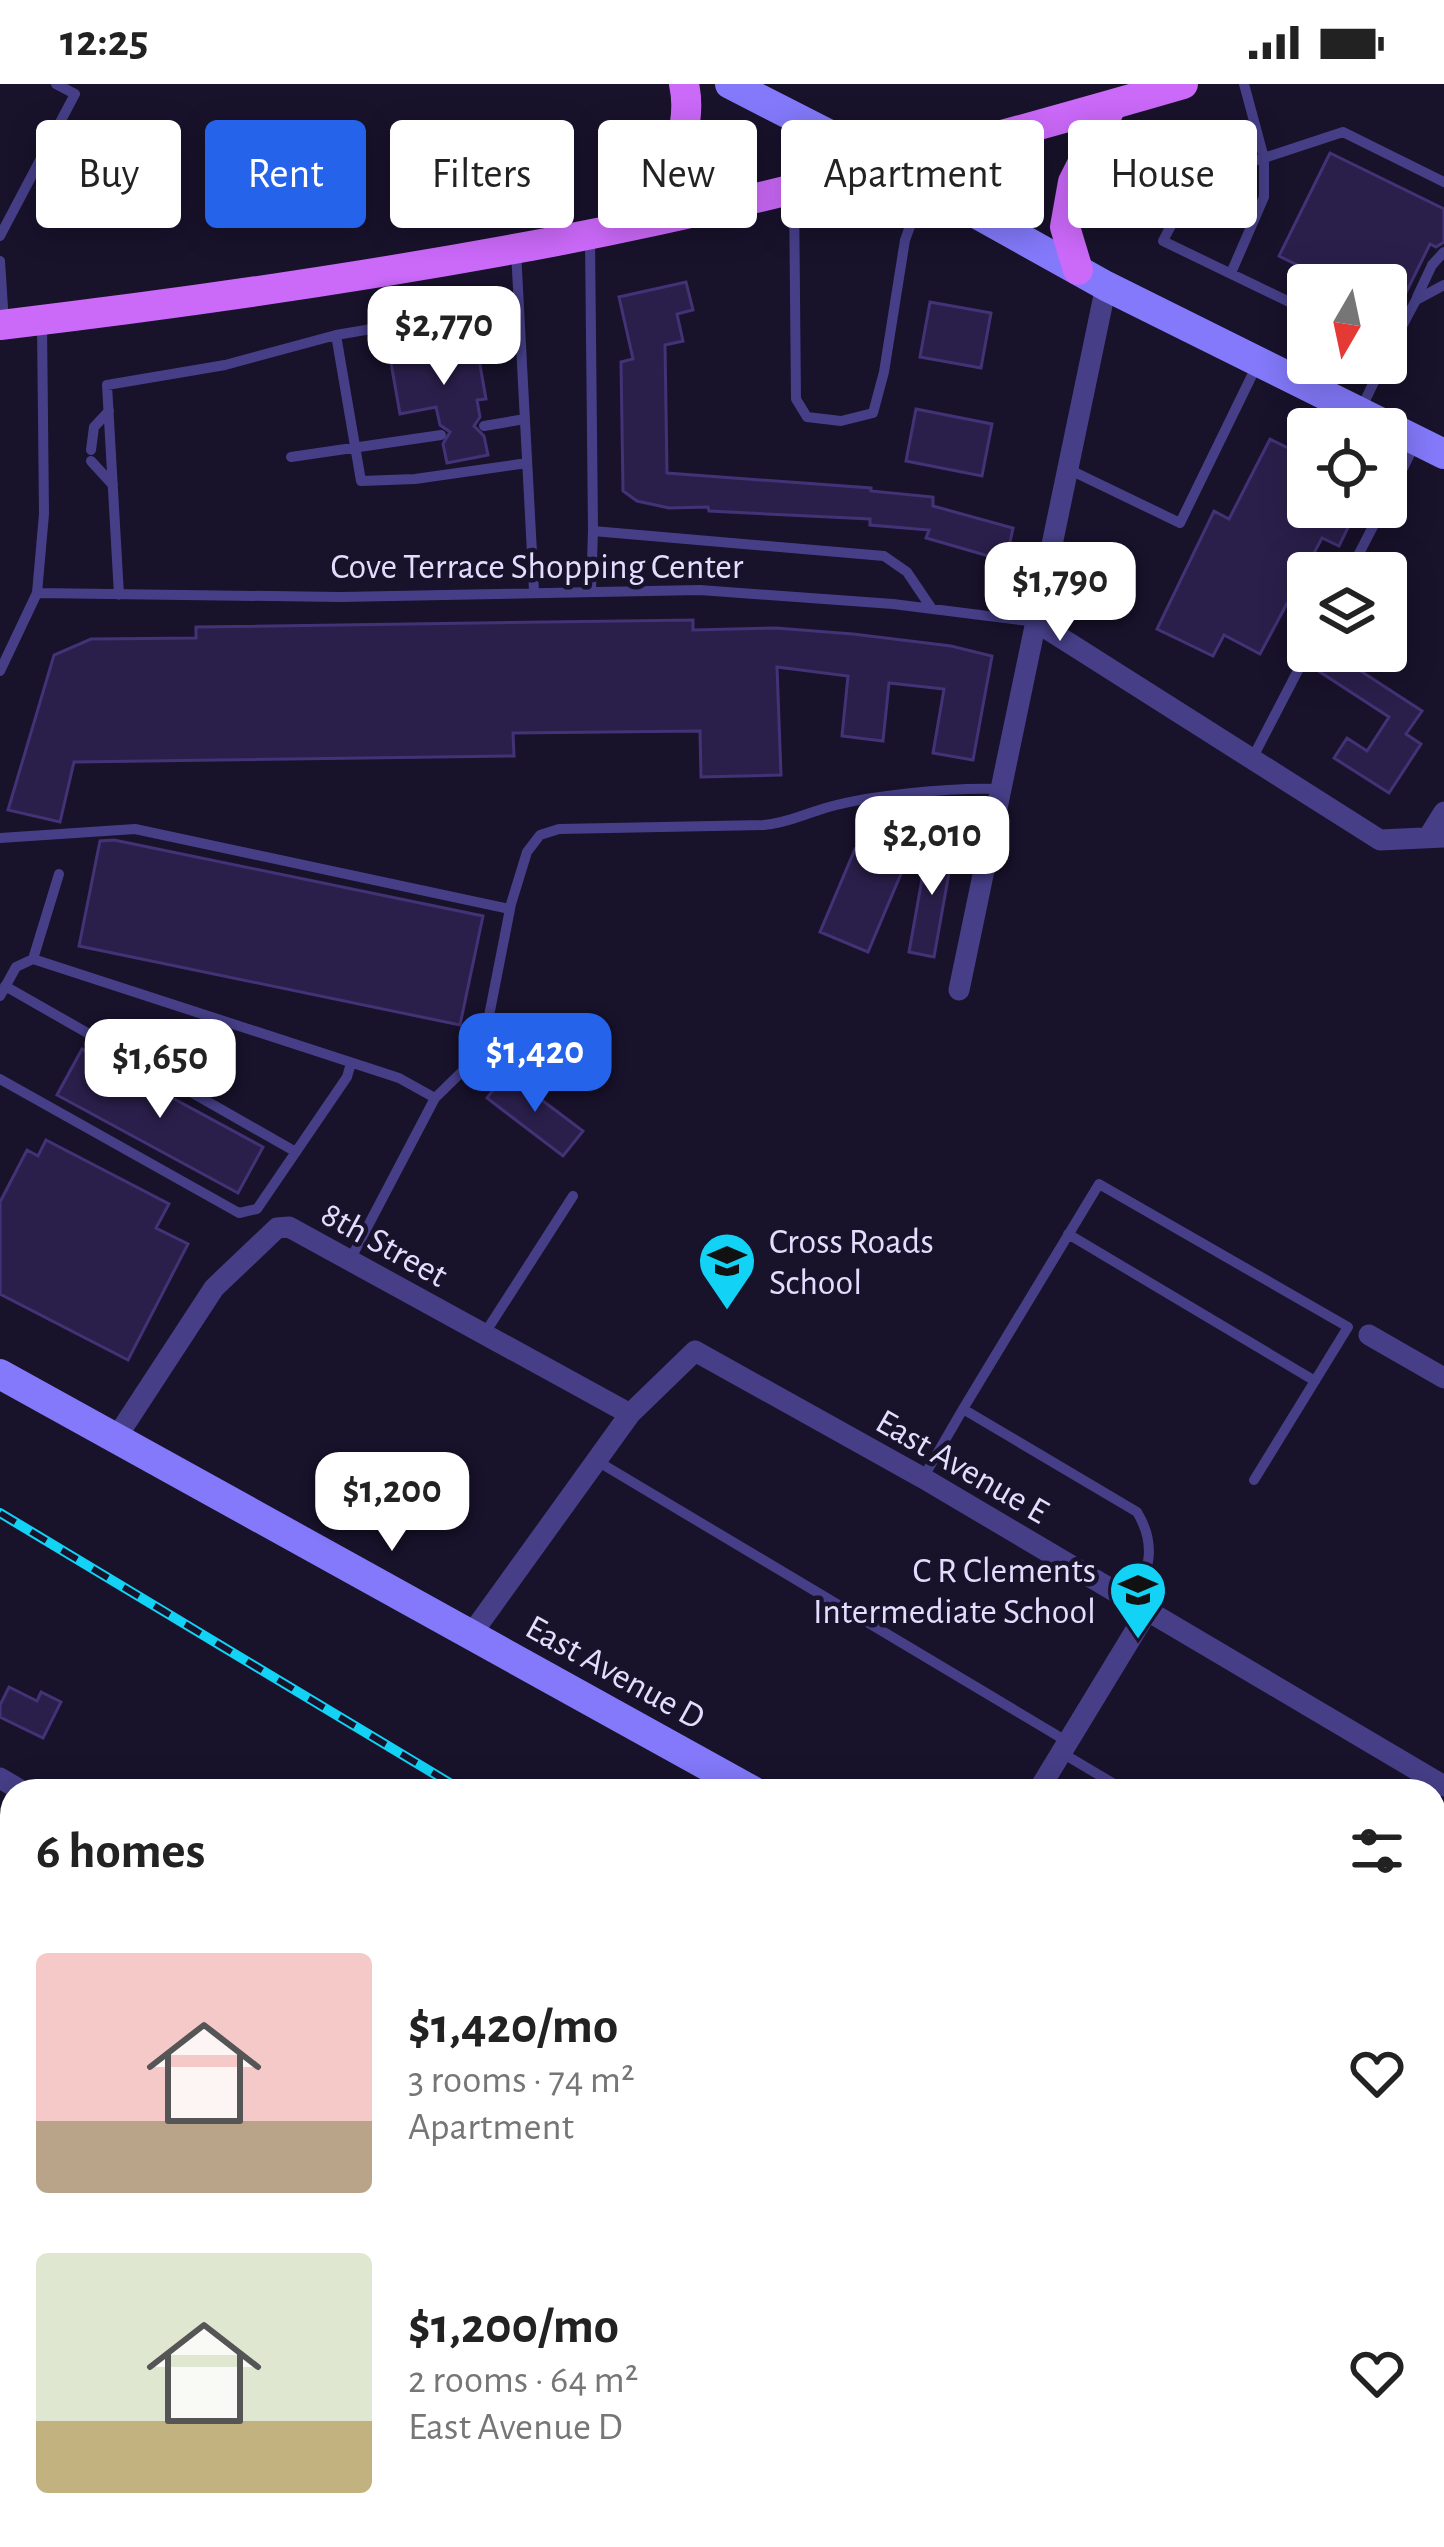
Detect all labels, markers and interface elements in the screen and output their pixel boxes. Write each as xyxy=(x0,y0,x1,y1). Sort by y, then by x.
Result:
text: 12:25 xyxy=(60,19,148,64)
chip: Buy xyxy=(36,120,181,228)
chip: Rent xyxy=(205,120,366,228)
chip: Filters xyxy=(390,120,574,228)
chip: New xyxy=(598,120,757,228)
chip: Apartment xyxy=(781,120,1044,228)
chip: House xyxy=(1068,120,1257,228)
north arrow xyxy=(1287,264,1407,384)
map controls xyxy=(1287,264,1407,672)
pin: $2,770 xyxy=(346,286,542,388)
text: $2,770 xyxy=(395,305,493,344)
button: locate xyxy=(1287,408,1407,528)
pin: $1,790 xyxy=(962,542,1158,644)
street label: Cove Terrace Shopping Center xyxy=(331,549,744,585)
button: layers xyxy=(1287,552,1407,672)
text: $1,790 xyxy=(1012,561,1108,600)
pin: $2,010 xyxy=(834,796,1030,898)
text: $2,010 xyxy=(882,815,982,854)
pin: $1,420 xyxy=(437,1013,633,1115)
pin: $1,650 xyxy=(62,1019,258,1121)
text: $1,420 xyxy=(486,1032,584,1071)
text: $1,650 xyxy=(112,1038,208,1077)
street label: 8th Street xyxy=(315,1196,454,1294)
place label: Cross Roads School xyxy=(769,1224,934,1301)
school or university icon: Cross Roads School xyxy=(696,1230,758,1312)
street label: East Avenue E xyxy=(870,1403,1054,1530)
pin: $1,200 xyxy=(294,1452,490,1554)
text: $1,200 xyxy=(342,1471,442,1510)
place label: C R Clements Intermediate School xyxy=(813,1553,1096,1630)
school or university icon: C R Clements Intermediate School xyxy=(1107,1559,1169,1641)
street label: East Avenue D xyxy=(520,1609,710,1737)
icon: filters xyxy=(1344,1818,1410,1884)
text: 6 homes xyxy=(36,1826,205,1877)
icon: home xyxy=(132,2001,276,2145)
text: $1,420/mo xyxy=(408,2001,618,2052)
icon: heart xyxy=(1344,2040,1410,2106)
text: 3 rooms · 74 m² xyxy=(408,2061,635,2100)
text: Apartment xyxy=(408,2108,574,2147)
icon: home xyxy=(132,2301,276,2445)
text: $1,200/mo xyxy=(408,2301,619,2352)
icon: heart xyxy=(1344,2340,1410,2406)
text: 2 rooms · 64 m² xyxy=(408,2361,638,2400)
text: East Avenue D xyxy=(408,2408,623,2447)

